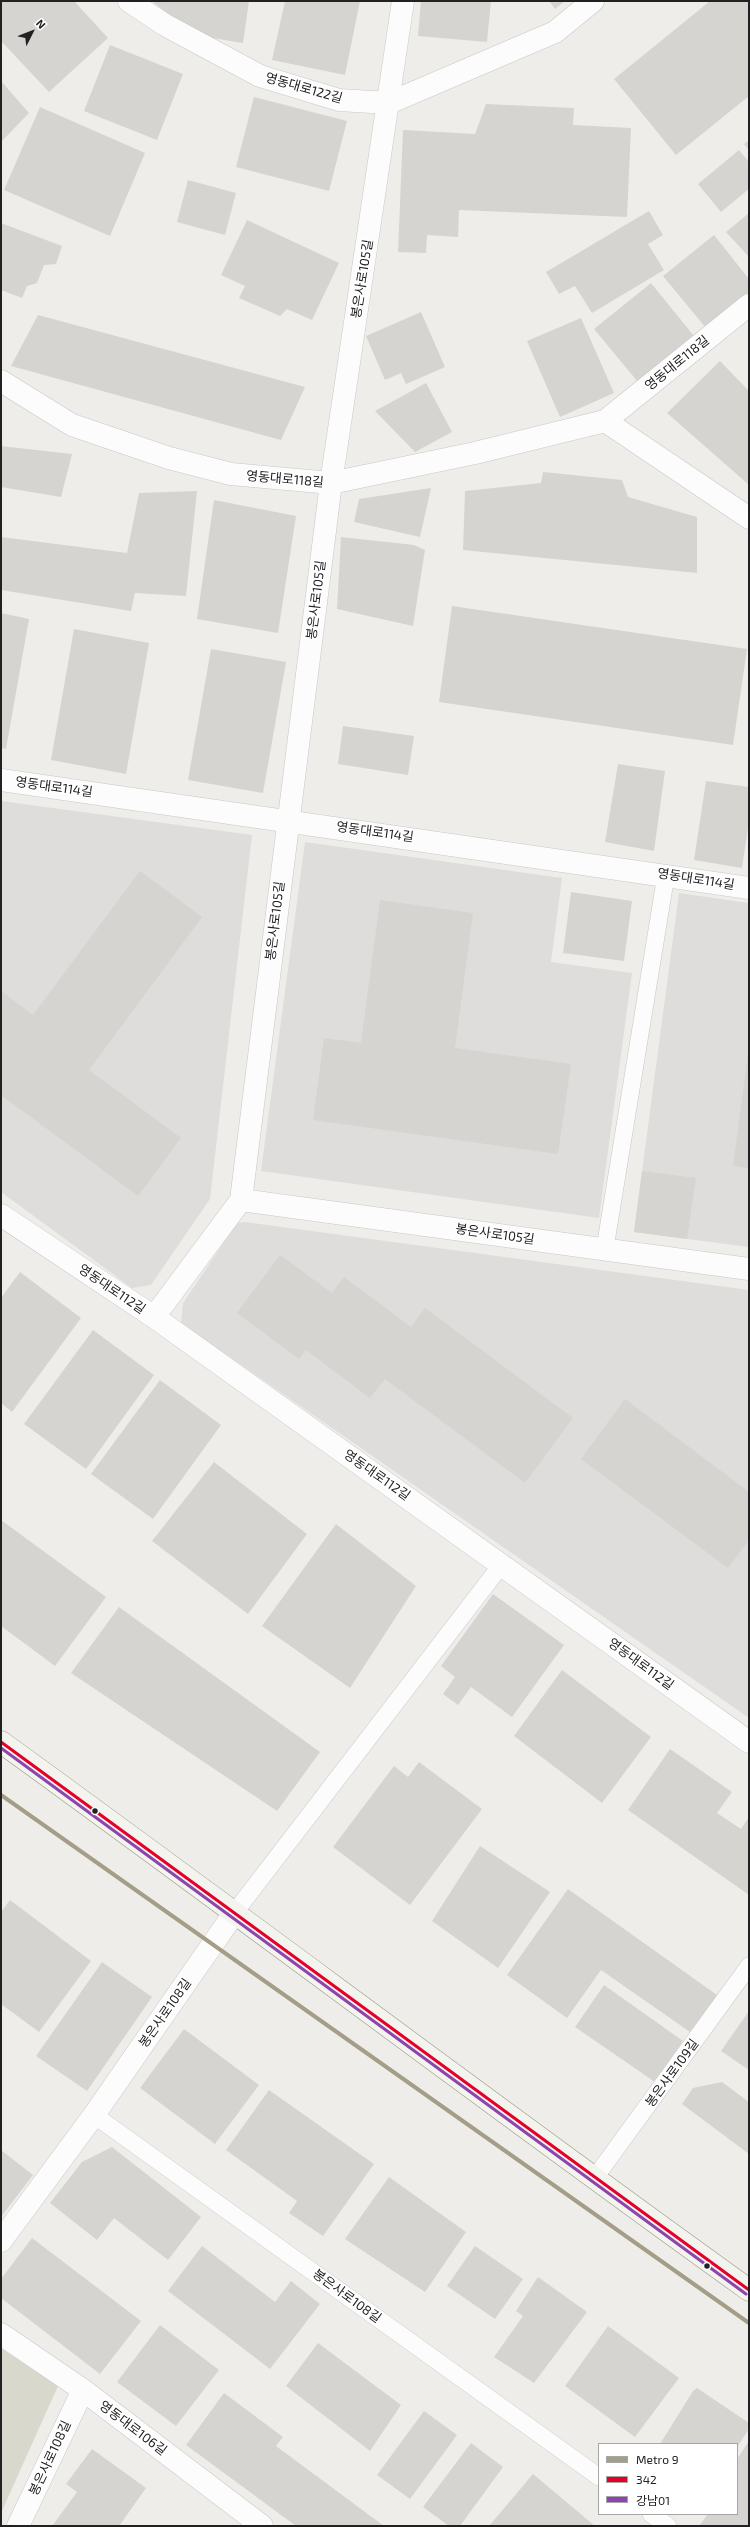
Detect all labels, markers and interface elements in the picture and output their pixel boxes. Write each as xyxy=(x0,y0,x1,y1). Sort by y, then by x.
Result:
north arrow xyxy=(12,12,52,52)
text: N xyxy=(34,16,49,31)
street label: 영동대로122길 xyxy=(264,70,344,106)
street label: 봉은사로105길 xyxy=(348,238,376,320)
street label: 영동대로118길 xyxy=(642,332,712,394)
street label: 영동대로118길 xyxy=(245,468,325,490)
street label: 봉은사로105길 xyxy=(303,559,329,641)
street label: 영동대로114길 xyxy=(14,774,94,800)
street label: 영동대로114길 xyxy=(335,819,415,845)
street label: 영동대로114길 xyxy=(656,865,736,893)
street label: 봉은사로105길 xyxy=(262,880,288,962)
street label: 봉은사로105길 xyxy=(454,1221,536,1247)
street label: 영동대로112길 xyxy=(76,1261,148,1317)
street label: 영동대로112길 xyxy=(341,1446,413,1504)
street label: 영동대로112길 xyxy=(605,1635,677,1693)
unlabelled marker xyxy=(90,1806,100,1816)
street label: 봉은사로108길 xyxy=(135,1975,195,2051)
street label: 봉은사로109길 xyxy=(642,2036,702,2110)
unlabelled marker xyxy=(702,2261,712,2271)
street label: 봉은사로108길 xyxy=(310,2266,384,2326)
street label: 영동대로106길 xyxy=(96,2398,170,2458)
street label: 봉은사로108길 xyxy=(26,2418,74,2498)
legend xyxy=(598,2443,738,2515)
text: Metro 9 xyxy=(636,2452,679,2466)
text: 342 xyxy=(636,2472,657,2486)
text: 강남01 xyxy=(636,2493,670,2507)

